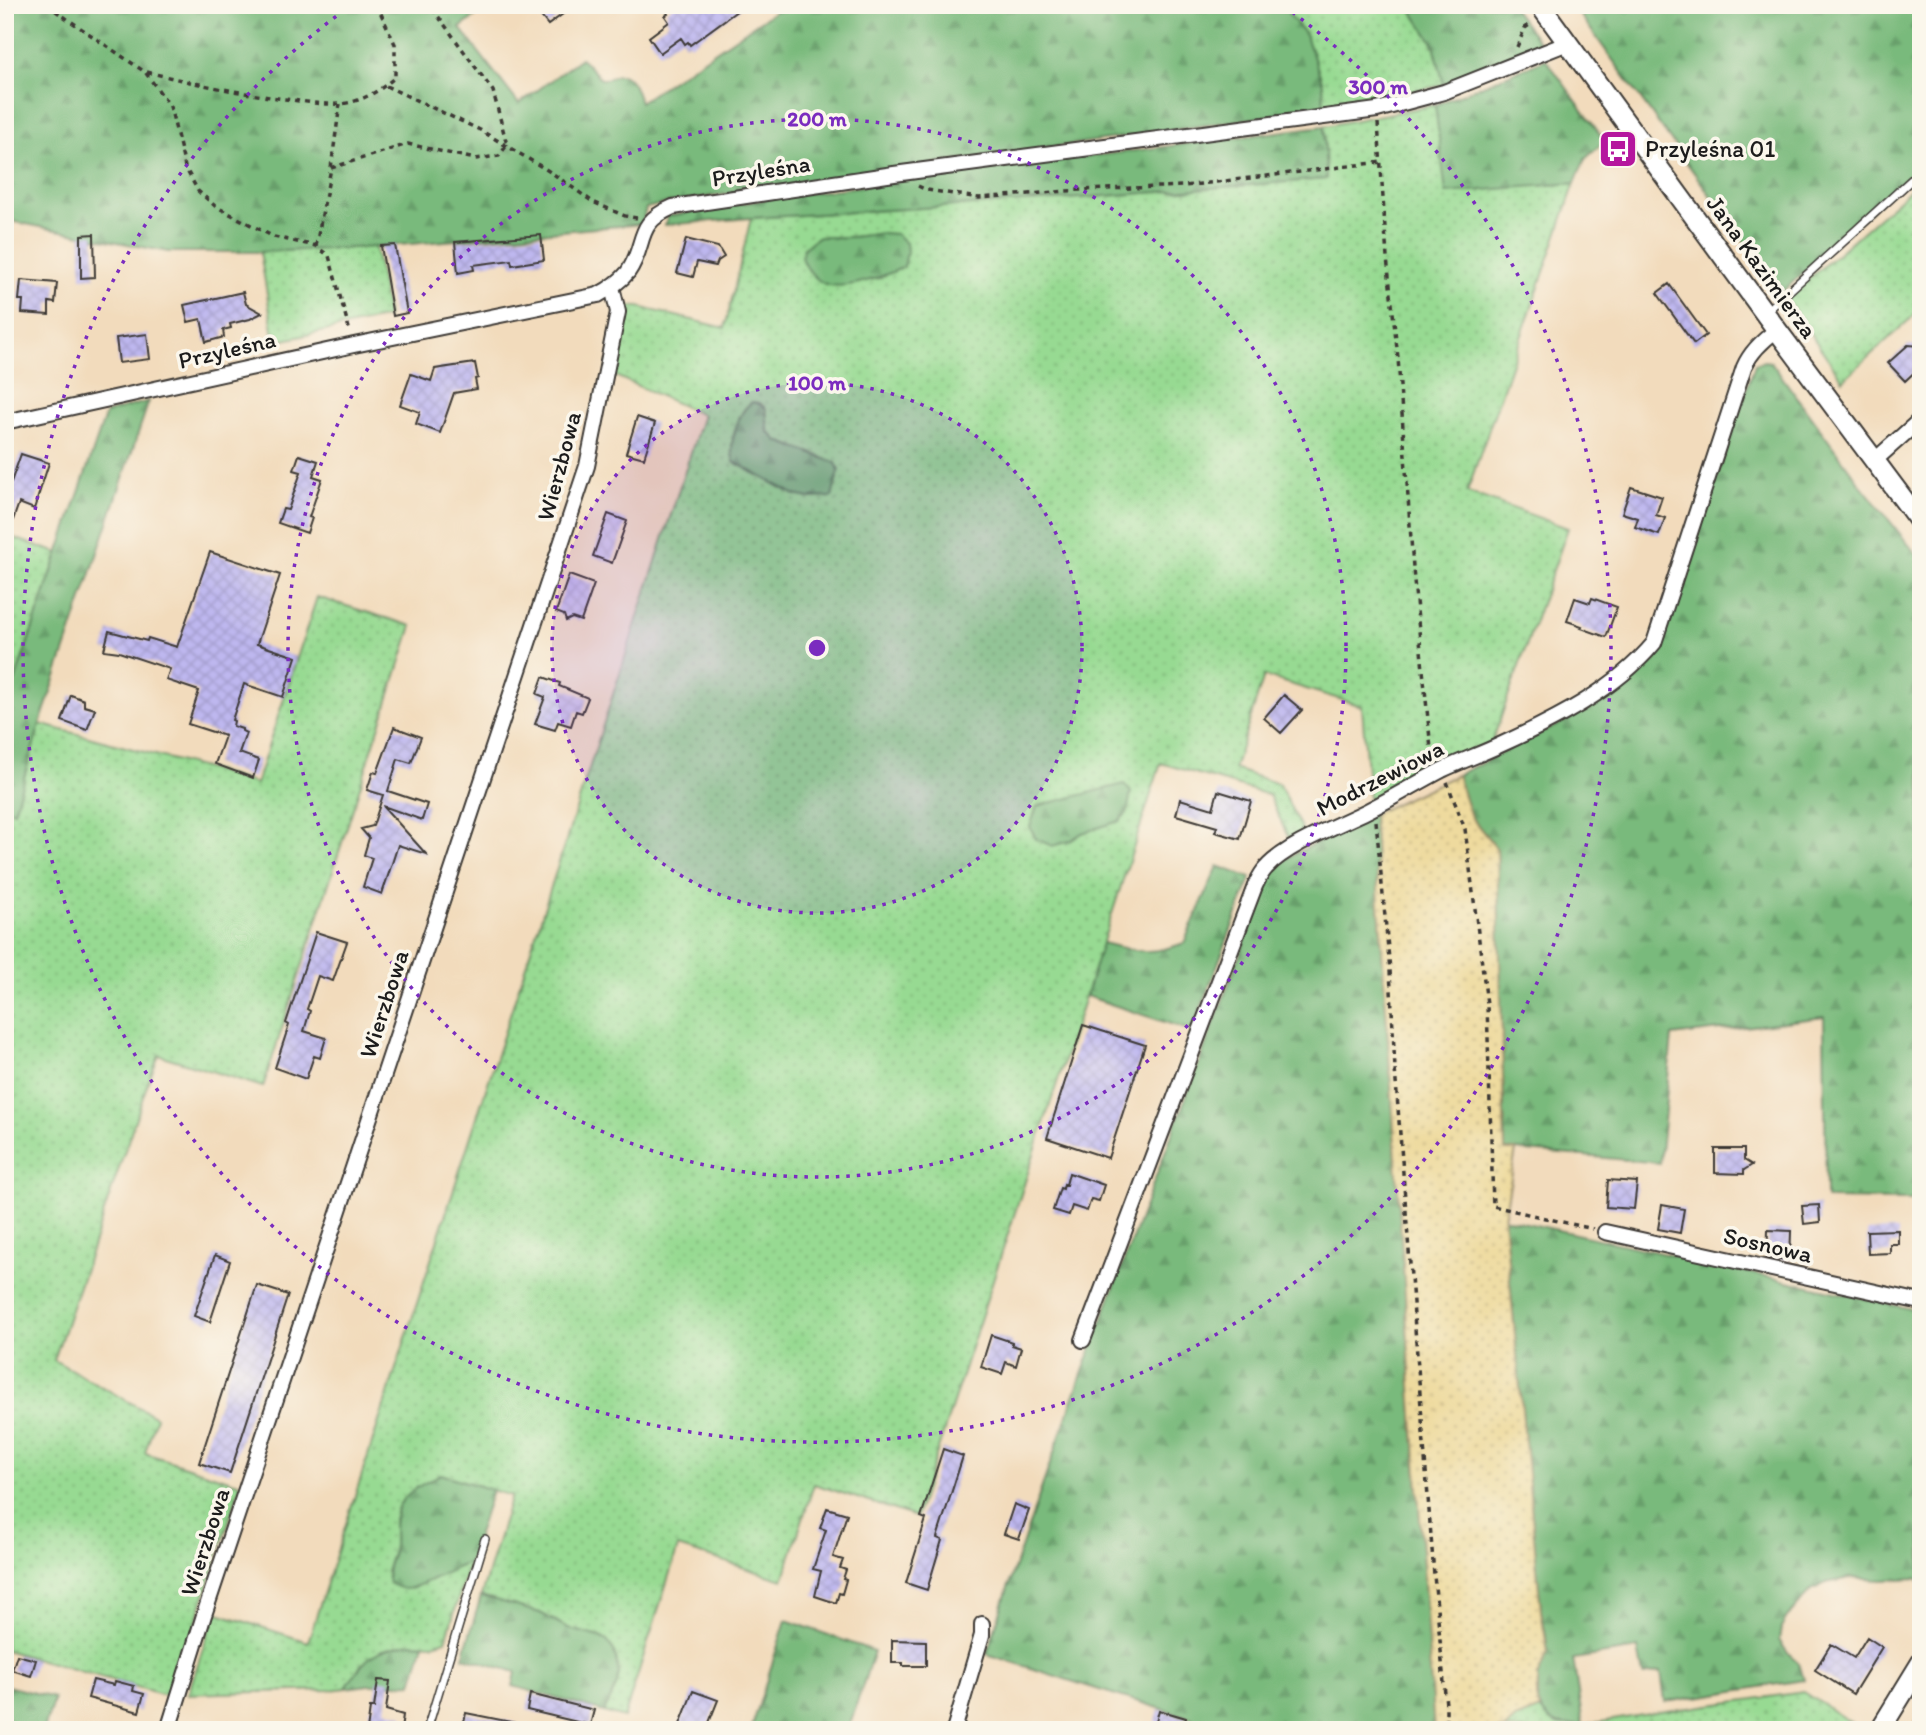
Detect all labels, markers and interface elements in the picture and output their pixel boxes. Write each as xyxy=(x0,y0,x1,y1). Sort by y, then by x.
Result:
text: 300 m xyxy=(1348,74,1408,99)
text: 200 m xyxy=(787,106,847,131)
bus stop icon: Przyleśna 01 xyxy=(1597,128,1639,170)
place label: Przyleśna 01 xyxy=(1645,134,1775,163)
street label: Przyleśna xyxy=(710,148,812,193)
street label: Jana Kazimierza xyxy=(1701,189,1824,344)
street label: Przyleśna xyxy=(175,324,279,375)
text: 100 m xyxy=(788,370,846,395)
street label: Wierzbowa xyxy=(530,408,587,524)
centre of rings xyxy=(805,636,829,660)
street label: Modrzewiowa xyxy=(1311,733,1448,822)
street label: Wierzbowa xyxy=(352,946,415,1062)
street label: Sosnowa xyxy=(1721,1220,1816,1269)
street label: Wierzbowa xyxy=(173,1484,236,1600)

